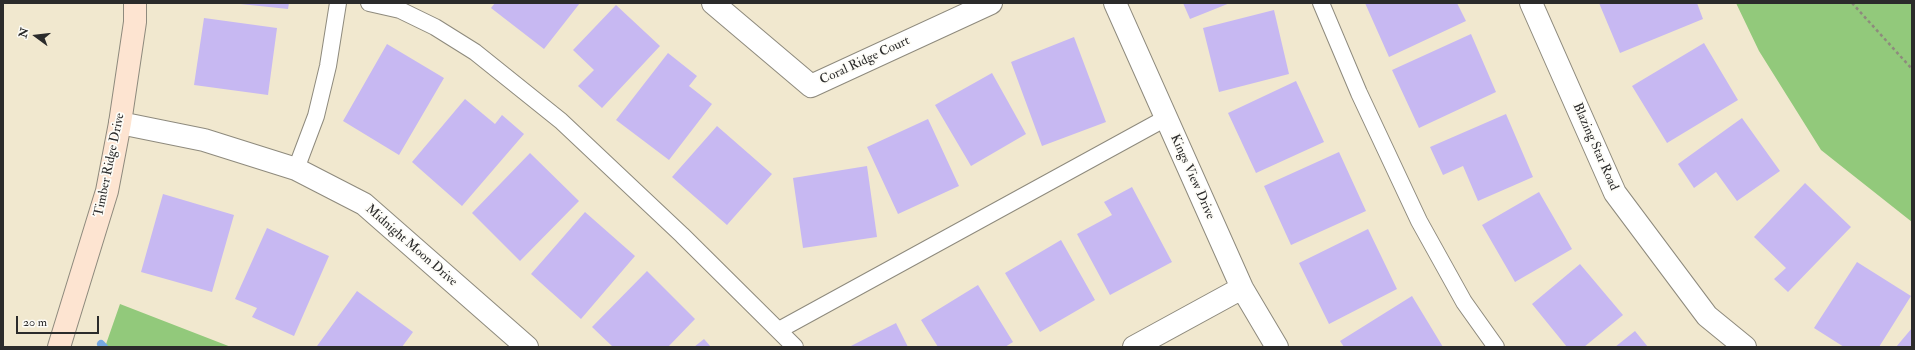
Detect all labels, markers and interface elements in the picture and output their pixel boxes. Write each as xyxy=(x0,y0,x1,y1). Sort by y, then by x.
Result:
north arrow xyxy=(16,16,56,56)
text: N xyxy=(16,26,31,39)
street label: Coral Ridge Court xyxy=(818,33,912,89)
street label: Blazing Star Road xyxy=(1569,101,1621,193)
street label: Timber Ridge Drive xyxy=(91,112,129,218)
street label: Kings View Drive xyxy=(1166,132,1218,222)
street label: Midnight Moon Drive xyxy=(362,202,460,290)
scale bar xyxy=(18,308,101,334)
text: 20 m xyxy=(23,315,47,330)

